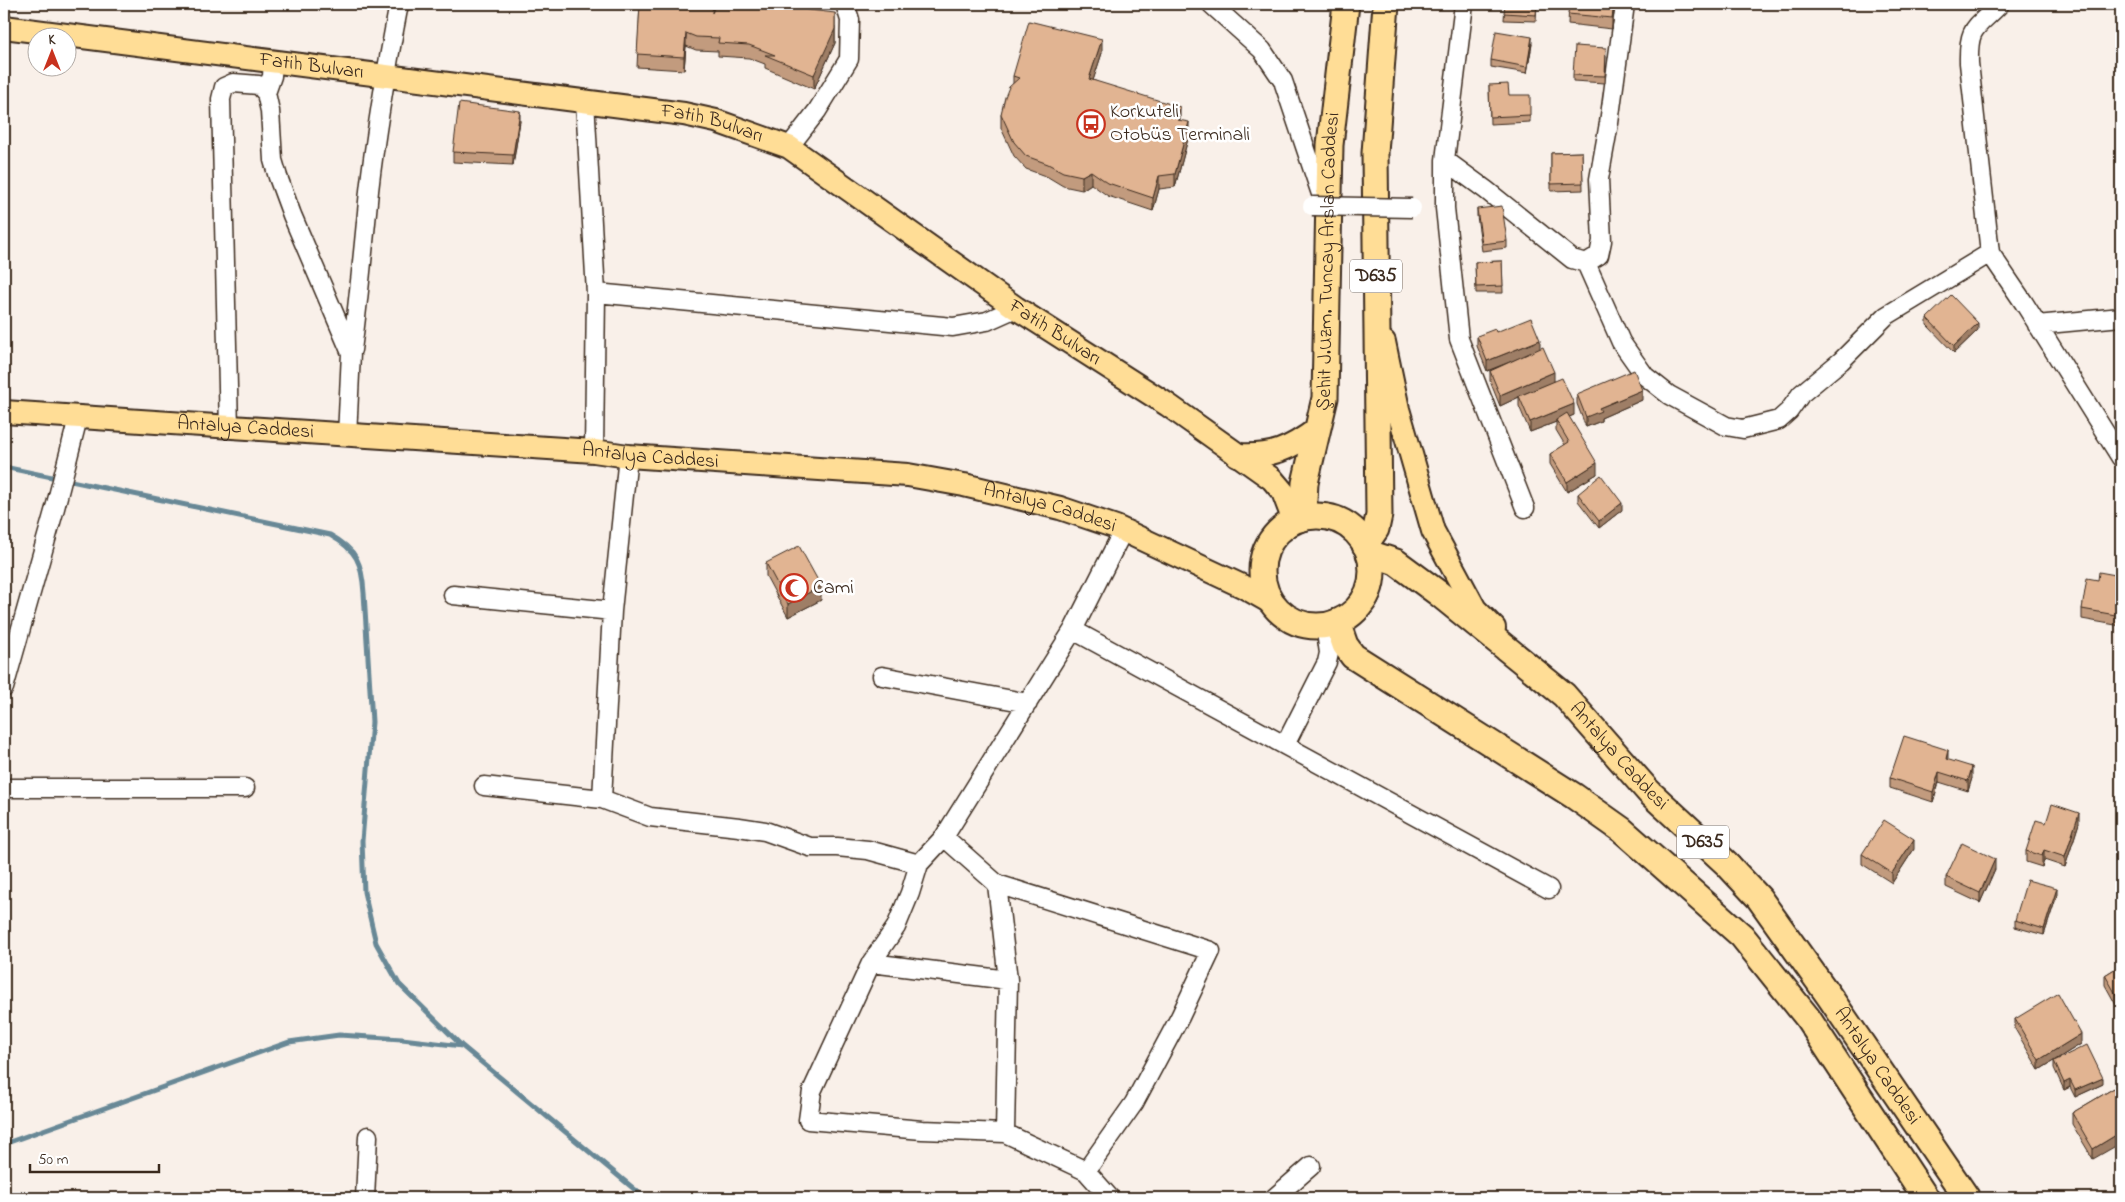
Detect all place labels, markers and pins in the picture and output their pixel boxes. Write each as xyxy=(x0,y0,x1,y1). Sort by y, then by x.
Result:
place label: Korkuteli Otobüs Terminali xyxy=(1110,98,1250,150)
bus stop icon: Korkuteli Otobüs Terminali xyxy=(1076,109,1106,139)
mosque icon: Cami xyxy=(779,573,809,603)
place label: Cami xyxy=(813,574,854,603)

